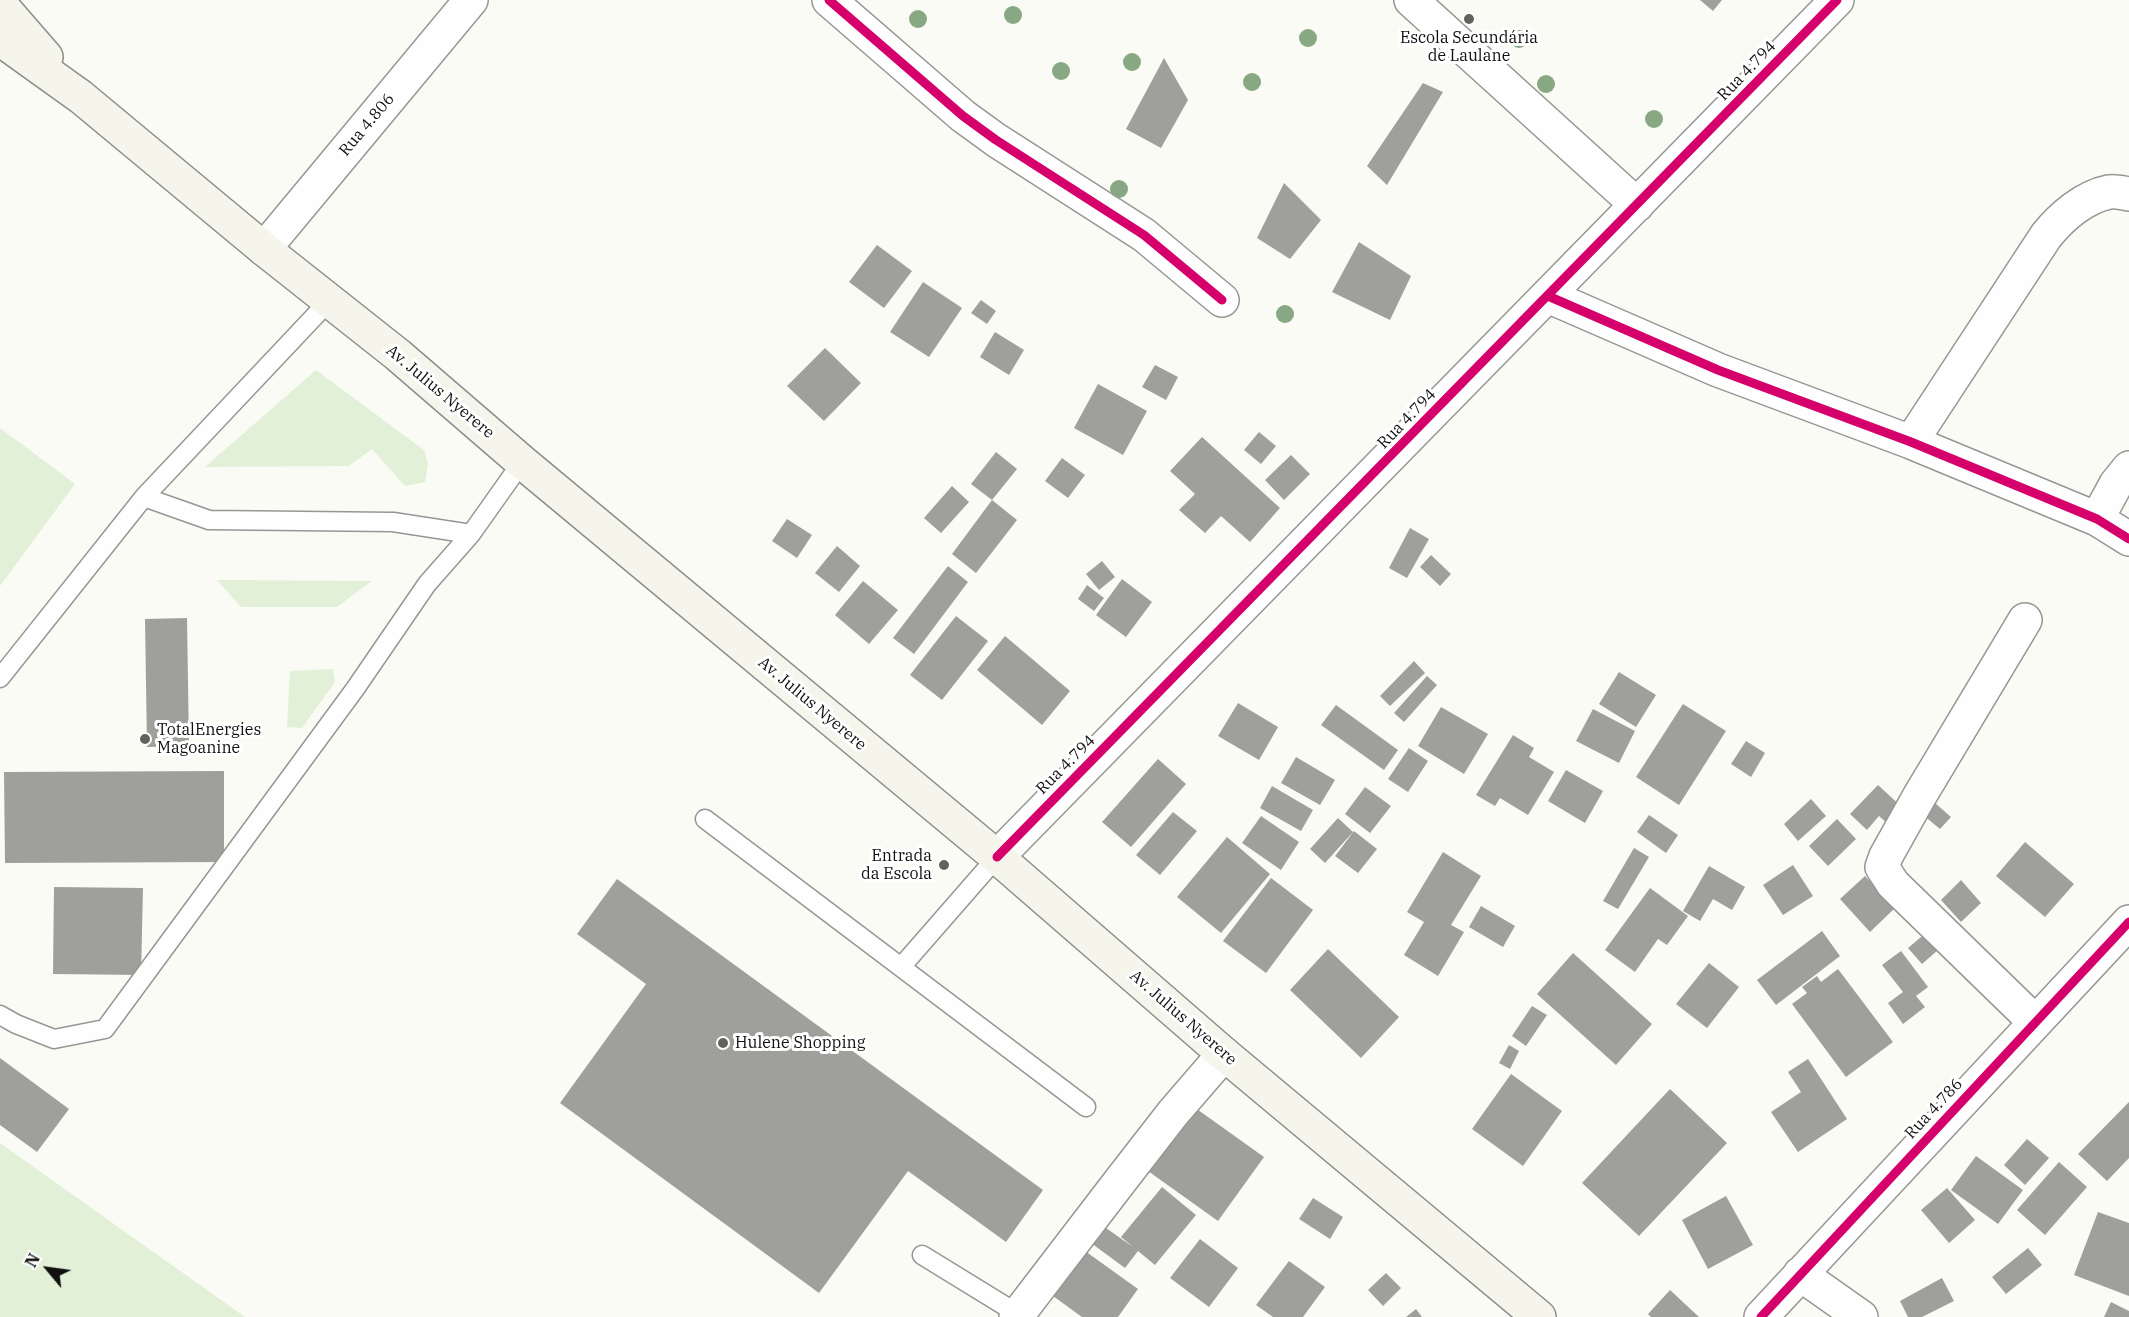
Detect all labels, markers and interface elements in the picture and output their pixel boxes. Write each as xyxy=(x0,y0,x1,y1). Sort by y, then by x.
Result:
marker: Escola Secundária de Laulane xyxy=(1462,12,1476,26)
place label: Escola Secundária de Laulane xyxy=(1400,28,1538,66)
street label: Rua 4.794 xyxy=(1714,37,1780,105)
street label: Rua 4.806 xyxy=(335,90,399,160)
street label: Av. Julius Nyerere xyxy=(382,341,498,443)
street label: Rua 4.794 xyxy=(1374,385,1440,453)
street label: Av. Julius Nyerere xyxy=(754,653,870,755)
place label: TotalEnergies Magoanine xyxy=(157,720,261,758)
street label: Rua 4.794 xyxy=(1032,731,1100,799)
marker: TotalEnergies Magoanine xyxy=(138,732,152,746)
place label: Entrada da Escola xyxy=(861,846,932,884)
marker: Entrada da Escola xyxy=(937,858,951,872)
street label: Av. Julius Nyerere xyxy=(1126,966,1240,1070)
place label: Hulene Shopping xyxy=(735,1033,865,1053)
marker: Hulene Shopping xyxy=(716,1036,730,1050)
street label: Rua 4.786 xyxy=(1901,1075,1967,1143)
north arrow xyxy=(18,1239,78,1299)
text: N xyxy=(20,1250,44,1271)

